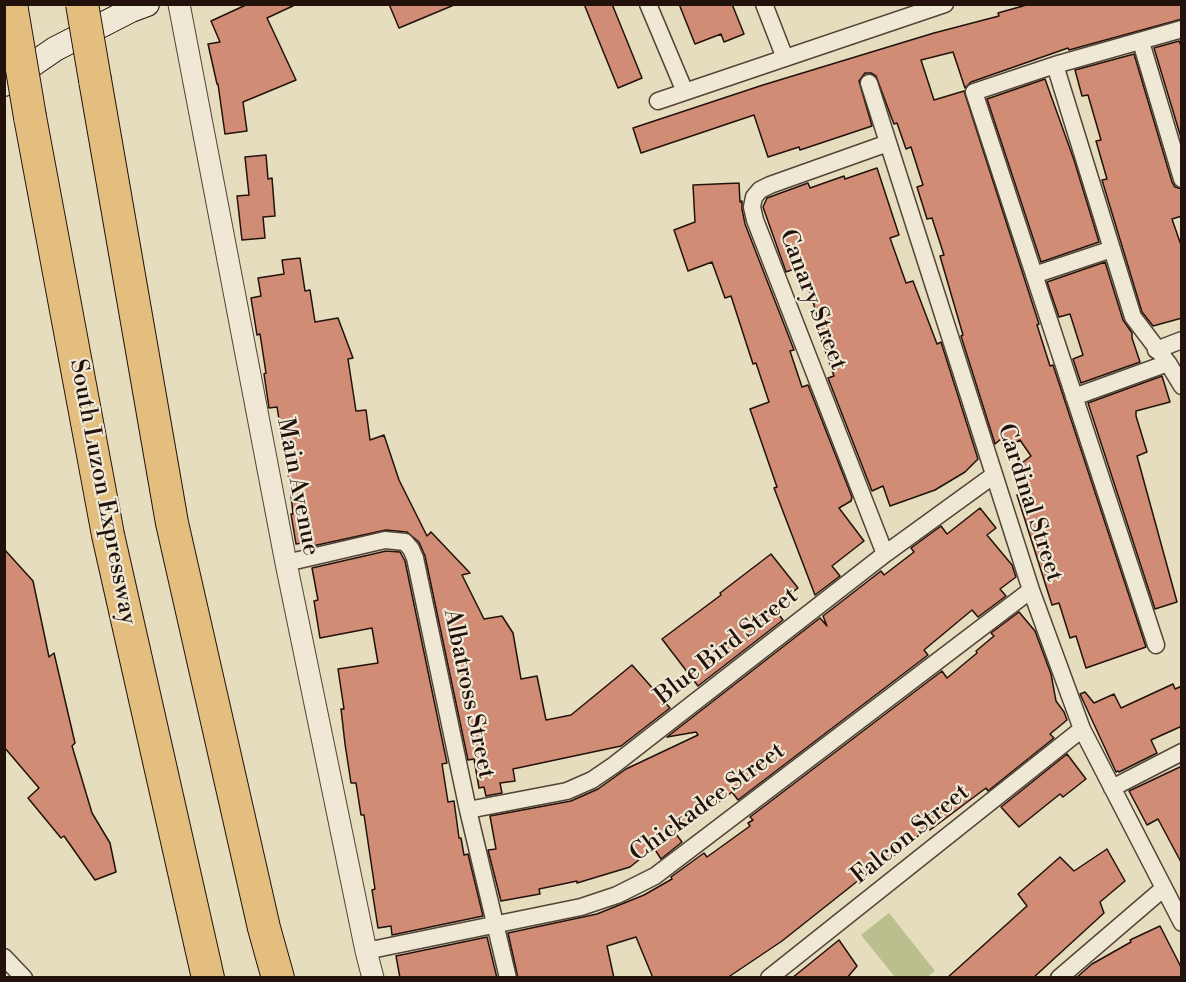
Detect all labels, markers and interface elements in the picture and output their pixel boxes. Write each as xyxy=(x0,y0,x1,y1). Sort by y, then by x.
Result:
street label: Canary Street xyxy=(772,226,852,374)
street label: South Luzon Expressway xyxy=(62,357,142,627)
street label: Main Avenue xyxy=(270,416,324,558)
street label: Cardinal Street xyxy=(990,421,1068,585)
street label: Blue Bird Street xyxy=(650,582,804,712)
street label: Albatross Street xyxy=(436,607,500,781)
street label: Chickadee Street xyxy=(625,737,791,869)
street label: Falcon Street xyxy=(846,779,976,891)

